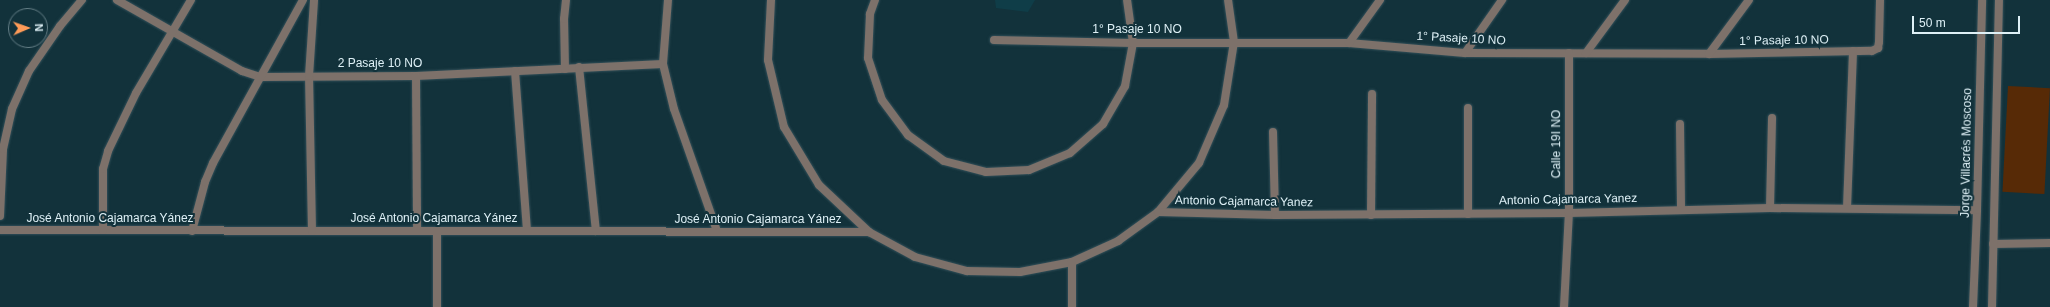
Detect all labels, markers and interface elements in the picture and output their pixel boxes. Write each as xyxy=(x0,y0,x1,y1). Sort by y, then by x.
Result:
north arrow xyxy=(8,8,48,48)
scale bar xyxy=(1914,8,2022,34)
text: 50 m xyxy=(1919,16,1946,30)
text: N xyxy=(33,23,45,32)
street label: 1° Pasaje 10 NO xyxy=(1092,23,1182,37)
street label: 1° Pasaje 10 NO xyxy=(1416,29,1506,49)
street label: 1° Pasaje 10 NO xyxy=(1739,33,1829,49)
street label: 2 Pasaje 10 NO xyxy=(338,57,422,71)
street label: Jorge Villacrés Moscoso xyxy=(1959,88,1975,218)
street label: Calle 19I NO xyxy=(1550,110,1564,178)
street label: Antonio Cajamarca Yanez xyxy=(1499,192,1637,208)
street label: Antonio Cajamarca Yanez xyxy=(1175,194,1313,210)
street label: José Antonio Cajamarca Yánez xyxy=(26,212,194,226)
street label: José Antonio Cajamarca Yánez xyxy=(350,212,518,226)
street label: José Antonio Cajamarca Yánez xyxy=(674,213,842,227)

